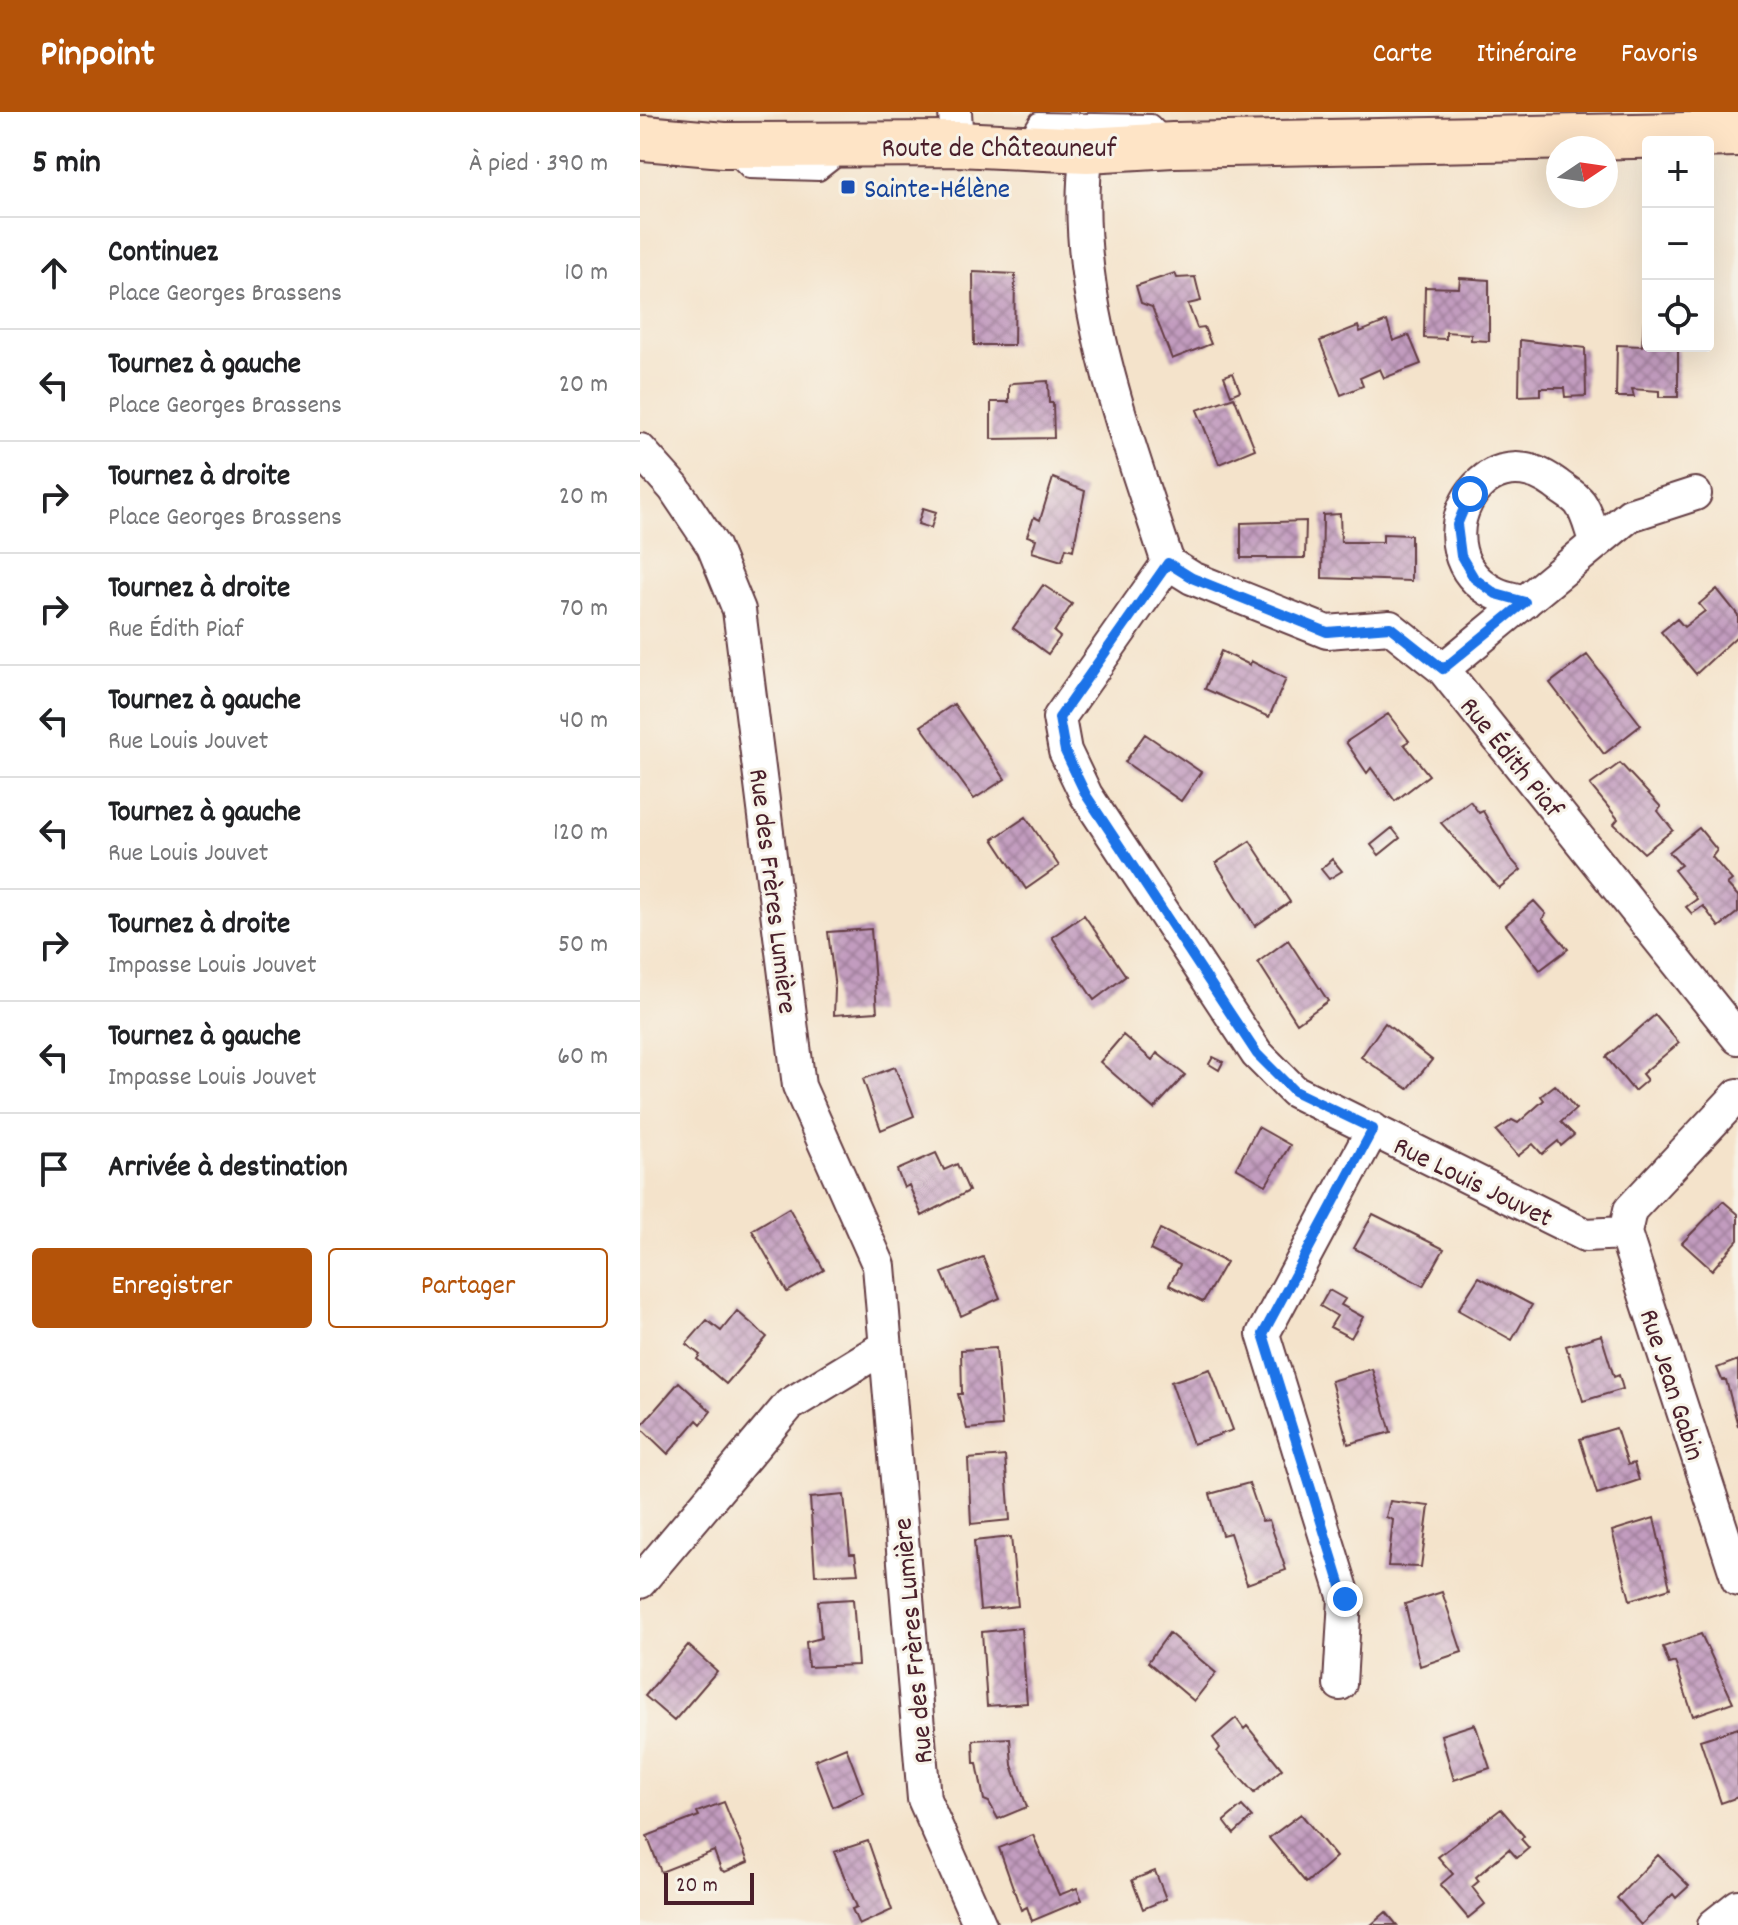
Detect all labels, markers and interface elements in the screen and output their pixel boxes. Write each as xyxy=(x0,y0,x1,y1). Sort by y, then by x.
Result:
text: Pinpoint xyxy=(40,29,155,84)
text: Carte xyxy=(1372,36,1432,76)
text: Itinéraire xyxy=(1476,36,1577,76)
text: Favoris xyxy=(1621,36,1698,76)
street label: Route de Châteauneuf xyxy=(882,131,1118,171)
north arrow xyxy=(1546,136,1618,208)
map controls xyxy=(1642,136,1714,352)
button: + xyxy=(1642,136,1714,208)
text: 5 min xyxy=(32,140,101,189)
text: À pied · 390 m xyxy=(469,146,608,183)
place label: Sainte-Hélène xyxy=(864,172,1010,212)
marker: Sainte-Hélène xyxy=(839,178,857,196)
button: − xyxy=(1642,208,1714,280)
text: Continuez xyxy=(108,233,218,276)
icon: ahead xyxy=(32,251,76,295)
text: 10 m xyxy=(564,255,608,292)
text: Place Georges Brassens xyxy=(108,276,342,313)
button: locate xyxy=(1642,280,1714,352)
text: Tournez à gauche xyxy=(108,345,301,388)
icon: left xyxy=(32,363,76,407)
text: 20 m xyxy=(559,367,608,404)
text: Place Georges Brassens xyxy=(108,388,342,425)
text: Tournez à droite xyxy=(108,457,290,500)
icon: right xyxy=(32,475,76,519)
route start xyxy=(1452,476,1488,512)
text: 20 m xyxy=(559,479,608,516)
text: Place Georges Brassens xyxy=(108,500,342,537)
text: Tournez à droite xyxy=(108,569,290,612)
icon: right xyxy=(32,587,76,631)
text: 70 m xyxy=(560,591,608,628)
text: Rue Édith Piaf xyxy=(108,612,243,649)
text: Tournez à gauche xyxy=(108,681,301,724)
street label: Rue Édith Piaf xyxy=(1448,690,1571,829)
icon: left xyxy=(32,699,76,743)
text: 40 m xyxy=(559,703,608,740)
text: Rue Louis Jouvet xyxy=(108,724,268,761)
street label: Rue des Frères Lumière xyxy=(735,767,805,1016)
text: Tournez à gauche xyxy=(108,793,301,836)
icon: left xyxy=(32,811,76,855)
text: 120 m xyxy=(553,815,608,852)
text: Rue Louis Jouvet xyxy=(108,836,268,873)
text: Tournez à droite xyxy=(108,905,290,948)
icon: right xyxy=(32,923,76,967)
text: 50 m xyxy=(558,927,608,964)
text: Impasse Louis Jouvet xyxy=(108,948,317,985)
text: Tournez à gauche xyxy=(108,1017,301,1060)
icon: left xyxy=(32,1035,76,1079)
text: 60 m xyxy=(557,1039,608,1076)
text: Impasse Louis Jouvet xyxy=(108,1060,317,1097)
street label: Rue Louis Jouvet xyxy=(1385,1129,1558,1240)
icon: arrive xyxy=(32,1147,76,1191)
text: Arrivée à destination xyxy=(108,1148,348,1191)
button: Enregistrer xyxy=(32,1248,312,1328)
button: Partager xyxy=(328,1248,608,1328)
street label: Rue Jean Gabin xyxy=(1626,1305,1713,1466)
street label: Rue des Frères Lumière xyxy=(885,1516,947,1765)
route end xyxy=(1327,1581,1363,1617)
scale bar xyxy=(664,1869,754,1905)
text: 20 m xyxy=(676,1871,718,1902)

